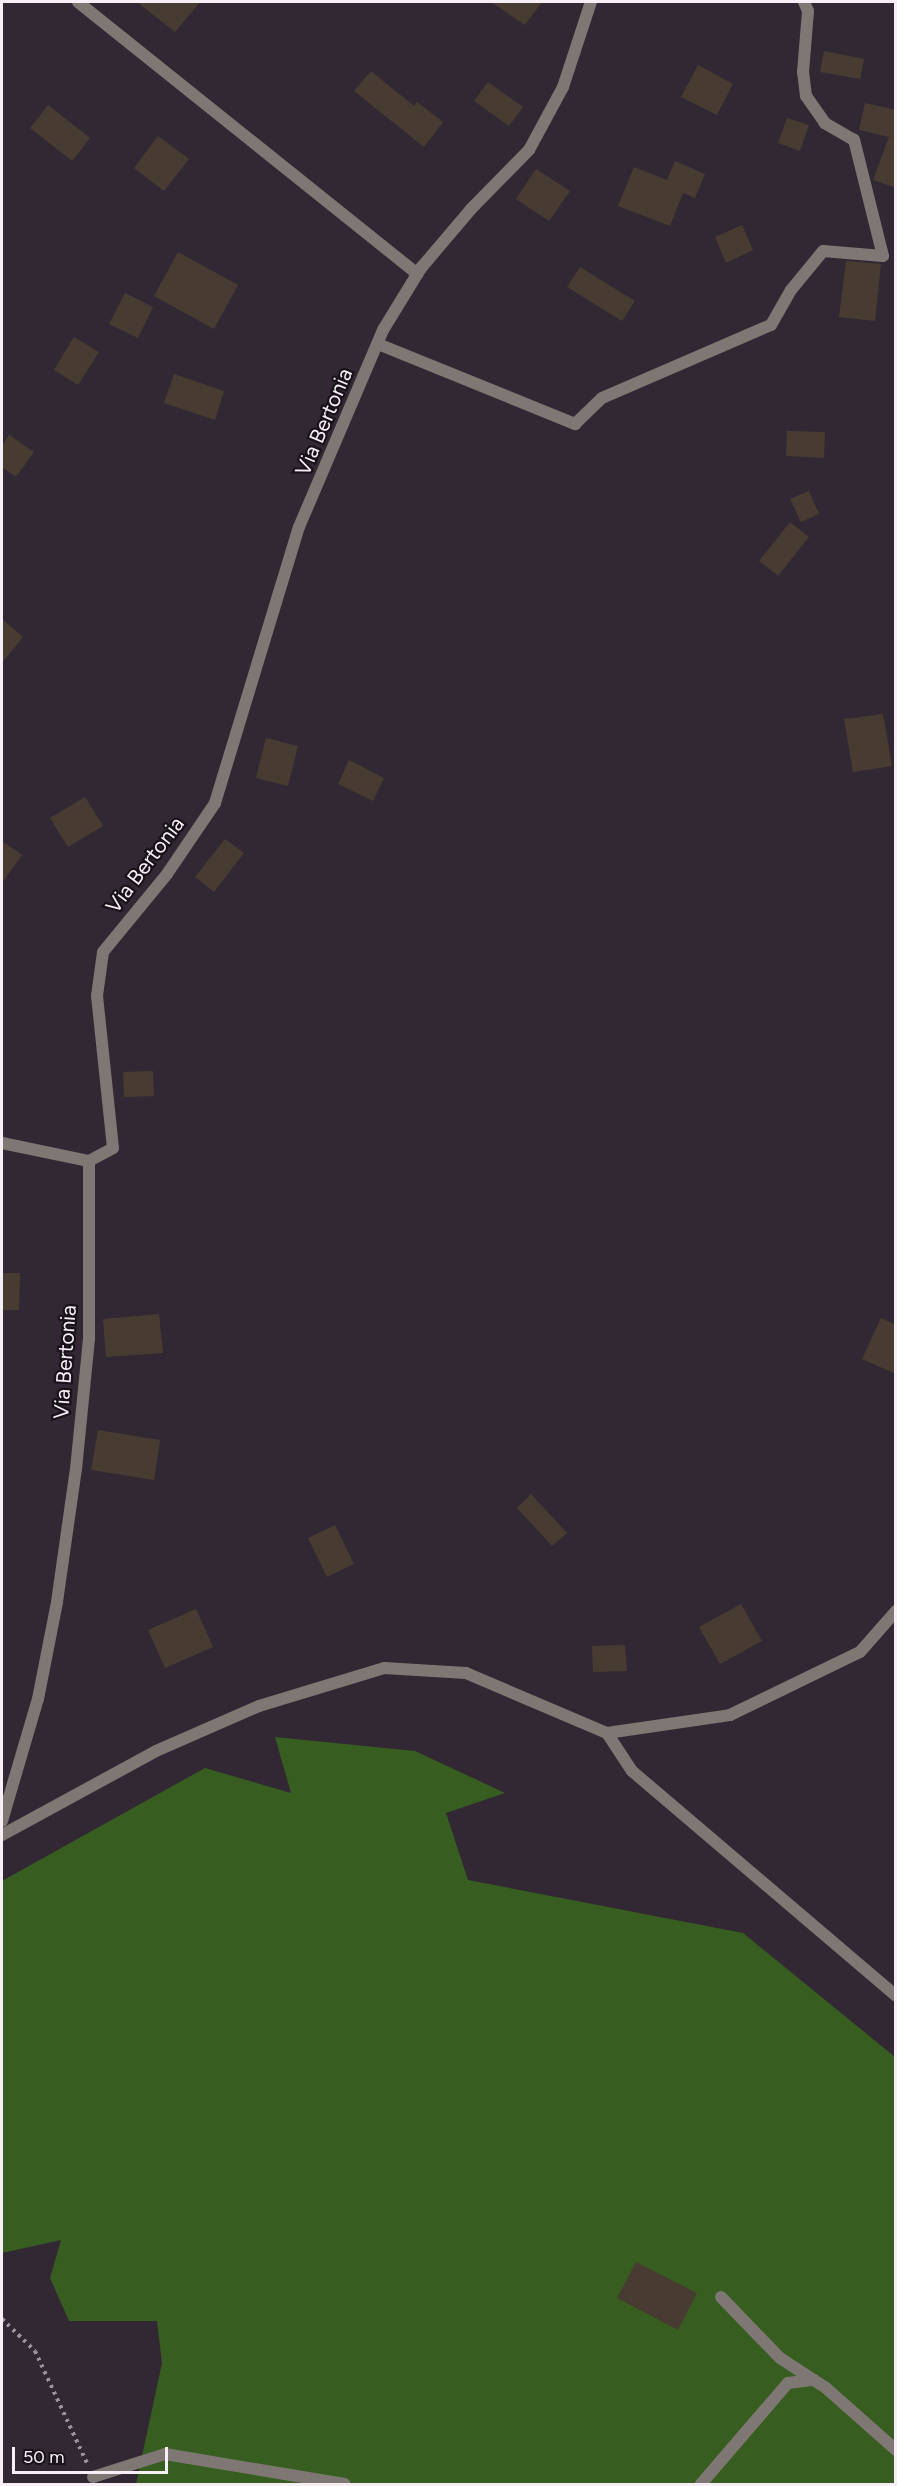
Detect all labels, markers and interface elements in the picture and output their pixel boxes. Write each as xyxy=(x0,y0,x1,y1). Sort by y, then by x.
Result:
street label: Via Bertonia xyxy=(290,365,358,479)
street label: Via Bertonia xyxy=(101,812,189,918)
street label: Via Bertonia xyxy=(48,1304,82,1420)
scale bar xyxy=(15,2435,171,2473)
text: 50 m xyxy=(23,2446,65,2468)

